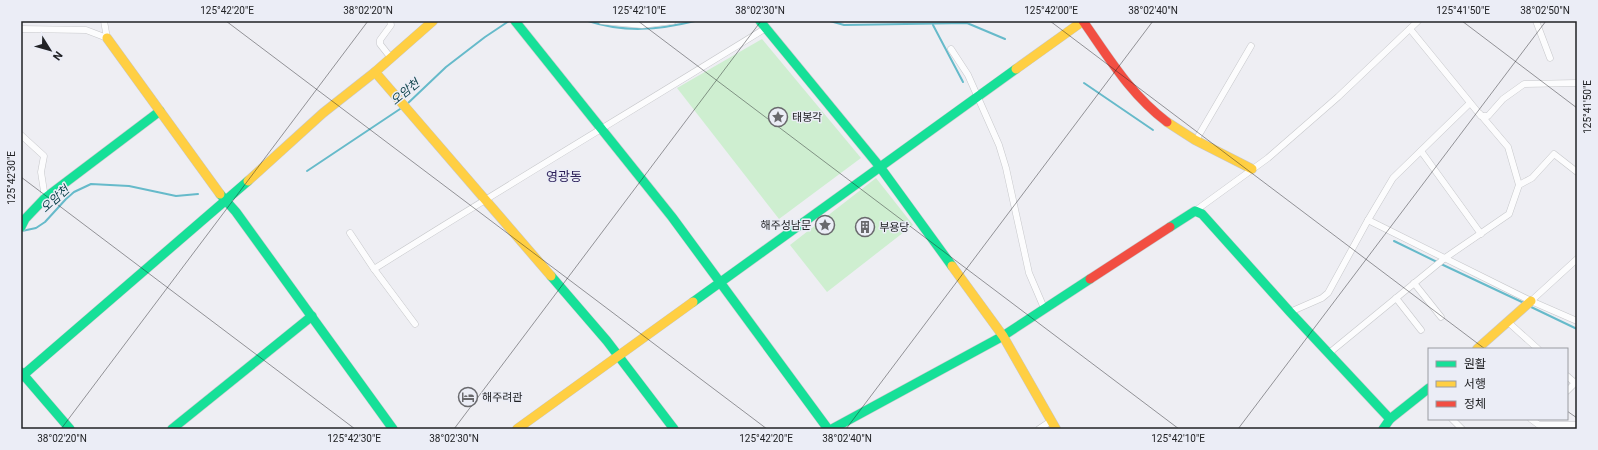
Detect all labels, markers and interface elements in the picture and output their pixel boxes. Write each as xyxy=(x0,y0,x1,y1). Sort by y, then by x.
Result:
text: 125°42'20"E xyxy=(200,5,254,16)
text: 38°02'20"N xyxy=(343,5,393,16)
text: 125°42'10"E xyxy=(612,5,666,16)
text: 38°02'30"N xyxy=(735,5,785,16)
text: 125°42'00"E xyxy=(1024,5,1078,16)
text: 38°02'40"N xyxy=(1128,5,1178,16)
text: 125°41'50"E xyxy=(1436,5,1490,16)
text: 38°02'50"N xyxy=(1520,5,1570,16)
north arrow xyxy=(30,30,70,70)
text: N xyxy=(50,49,65,63)
water label: 오암천 xyxy=(388,75,424,108)
text: 125°41'50"E xyxy=(1582,80,1593,134)
place icon: 태봉각 xyxy=(767,106,789,128)
place label: 태봉각 xyxy=(792,111,822,124)
text: 125°42'30"E xyxy=(6,151,17,205)
district label: 영광동 xyxy=(546,169,582,184)
water label: 오암천 xyxy=(38,181,73,215)
place icon: 해주성남문 xyxy=(814,214,836,236)
building icon: 부용당 xyxy=(854,216,876,238)
place label: 해주성남문 xyxy=(760,219,811,232)
place label: 부용당 xyxy=(879,221,909,234)
legend xyxy=(1428,348,1568,420)
text: 원활 xyxy=(1464,357,1486,371)
text: 서행 xyxy=(1464,377,1486,391)
hotel icon: 해주려관 xyxy=(457,386,479,408)
place label: 해주려관 xyxy=(482,391,522,404)
text: 정체 xyxy=(1464,397,1486,411)
text: 38°02'20"N xyxy=(37,433,87,444)
text: 125°42'30"E xyxy=(327,433,381,444)
text: 38°02'30"N xyxy=(429,433,479,444)
text: 125°42'20"E xyxy=(739,433,793,444)
text: 38°02'40"N xyxy=(822,433,872,444)
text: 125°42'10"E xyxy=(1151,433,1205,444)

